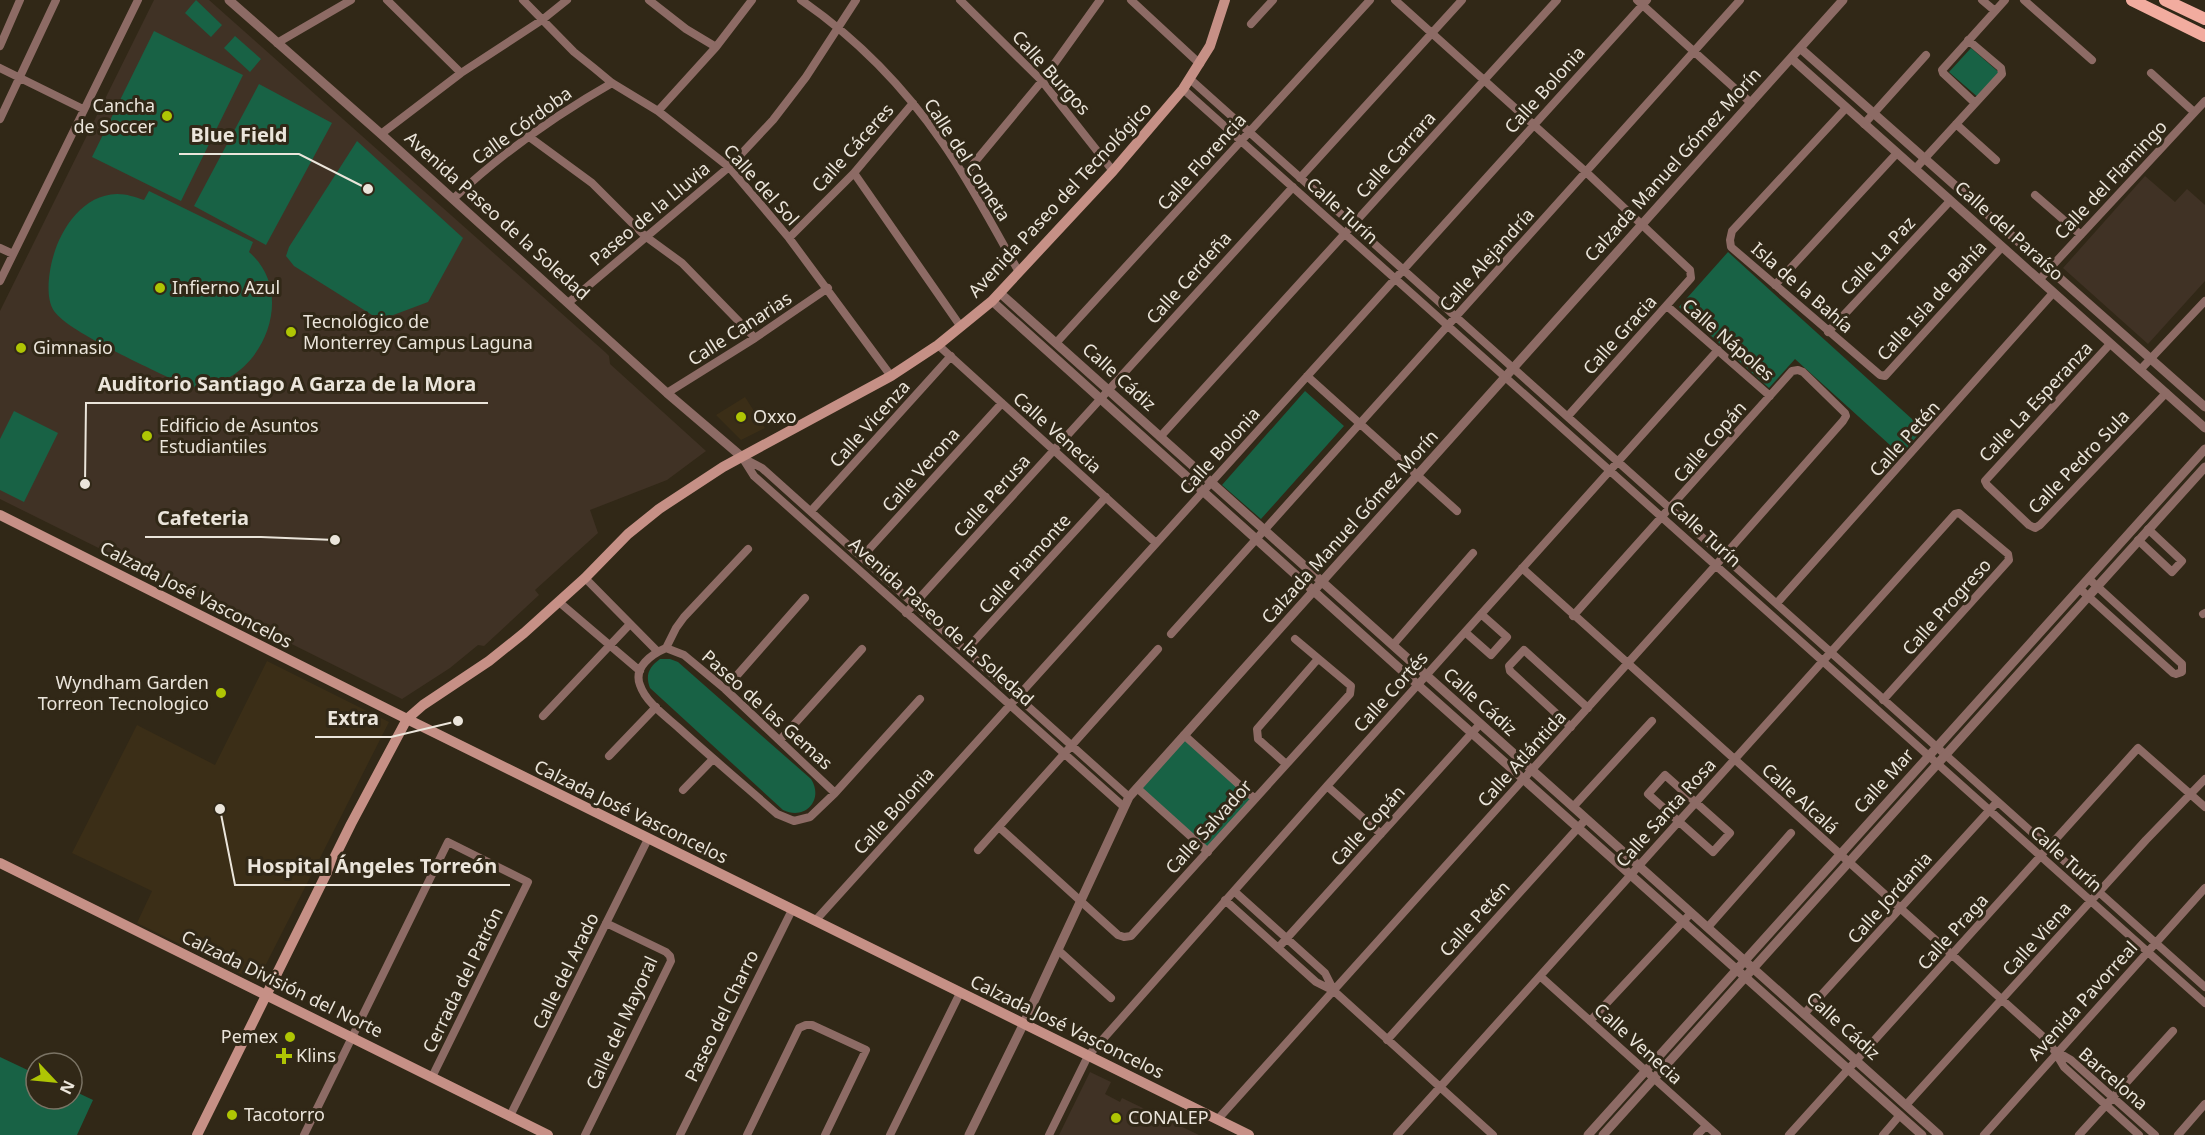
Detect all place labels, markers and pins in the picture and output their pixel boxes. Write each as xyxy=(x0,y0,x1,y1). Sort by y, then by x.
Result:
place label: Cancha de Soccer xyxy=(73,93,156,138)
marker: Cancha de Soccer xyxy=(160,109,174,123)
callout: Blue Field xyxy=(179,116,299,154)
place label: Infierno Azul xyxy=(172,275,280,299)
marker: Infierno Azul xyxy=(153,281,167,295)
place label: Tecnológico de Monterrey Campus Laguna xyxy=(303,309,533,354)
marker: Tecnológico de Monterrey Campus Laguna xyxy=(284,325,298,339)
place label: Gimnasio xyxy=(33,335,113,359)
marker: Gimnasio xyxy=(14,341,28,355)
callout: Auditorio Santiago A Garza de la Mora xyxy=(86,365,488,403)
place label: Oxxo xyxy=(753,404,797,428)
marker: Oxxo xyxy=(734,410,748,424)
place label: Edificio de Asuntos Estudiantiles xyxy=(159,413,319,458)
marker: Edificio de Asuntos Estudiantiles xyxy=(140,429,154,443)
callout: Cafeteria xyxy=(145,499,261,537)
place label: Wyndham Garden Torreon Tecnologico xyxy=(38,670,209,715)
marker: Wyndham Garden Torreon Tecnologico xyxy=(214,686,228,700)
callout: Extra xyxy=(315,699,391,737)
callout: Hospital Ángeles Torreón xyxy=(235,847,510,885)
place label: Pemex xyxy=(221,1024,278,1048)
marker: Pemex xyxy=(283,1030,297,1044)
place label: Klins xyxy=(296,1043,336,1067)
marker: Klins xyxy=(277,1049,291,1063)
place label: Tacotorro xyxy=(244,1102,325,1126)
place label: CONALEP xyxy=(1128,1105,1209,1129)
marker: Tacotorro xyxy=(225,1108,239,1122)
marker: CONALEP xyxy=(1109,1111,1123,1125)

